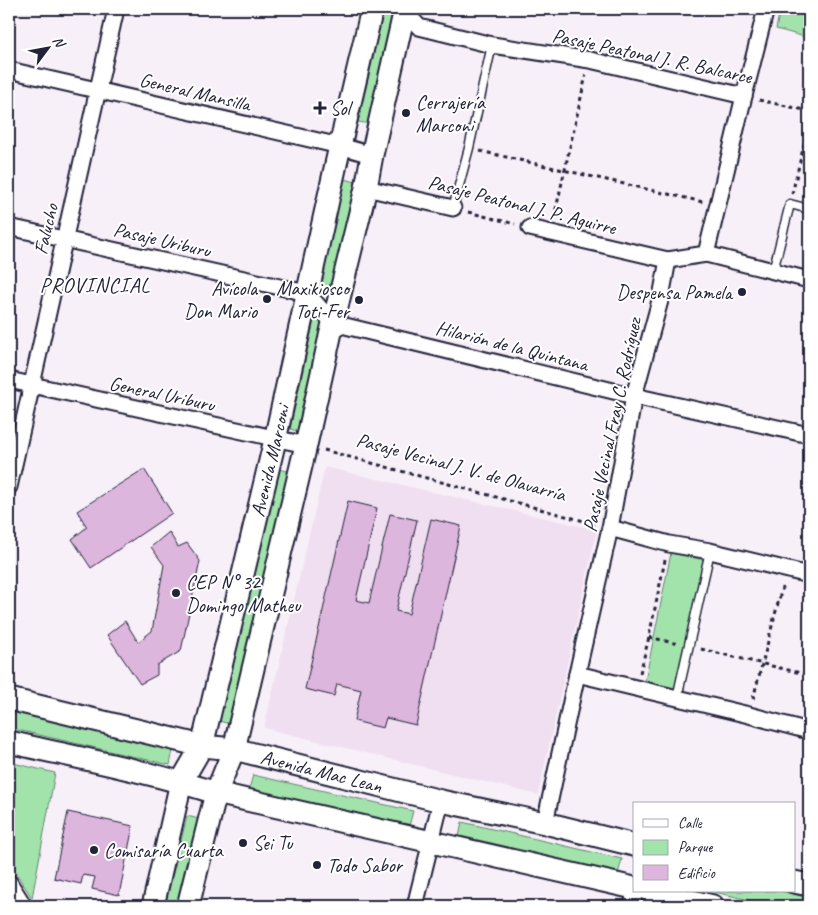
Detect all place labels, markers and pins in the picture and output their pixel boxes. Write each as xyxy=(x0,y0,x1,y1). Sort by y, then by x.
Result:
place label: Cerrajería Marconi xyxy=(416,90,486,138)
place label: Sol xyxy=(330,96,354,121)
marker: Sol xyxy=(314,102,326,114)
marker: Cerrajería Marconi xyxy=(400,107,412,119)
place label: Avícola Don Mario xyxy=(184,276,259,324)
place label: Maxikiosco Toti-Fer xyxy=(276,276,351,324)
place label: Despensa Pamela xyxy=(616,280,734,305)
marker: Despensa Pamela xyxy=(736,286,748,298)
marker: Avícola Don Mario xyxy=(261,293,273,305)
marker: Maxikiosco Toti-Fer xyxy=(353,294,365,306)
place label: CEP N° 32 Domingo Matheu xyxy=(186,570,302,618)
marker: CEP N° 32 Domingo Matheu xyxy=(170,587,182,599)
place label: Sei Tu xyxy=(253,831,294,856)
marker: Sei Tu xyxy=(237,837,249,849)
place label: Comisaría Cuarta xyxy=(104,838,224,863)
marker: Comisaría Cuarta xyxy=(88,844,100,856)
place label: Todo Sabor xyxy=(327,853,404,878)
marker: Todo Sabor xyxy=(311,859,323,871)

